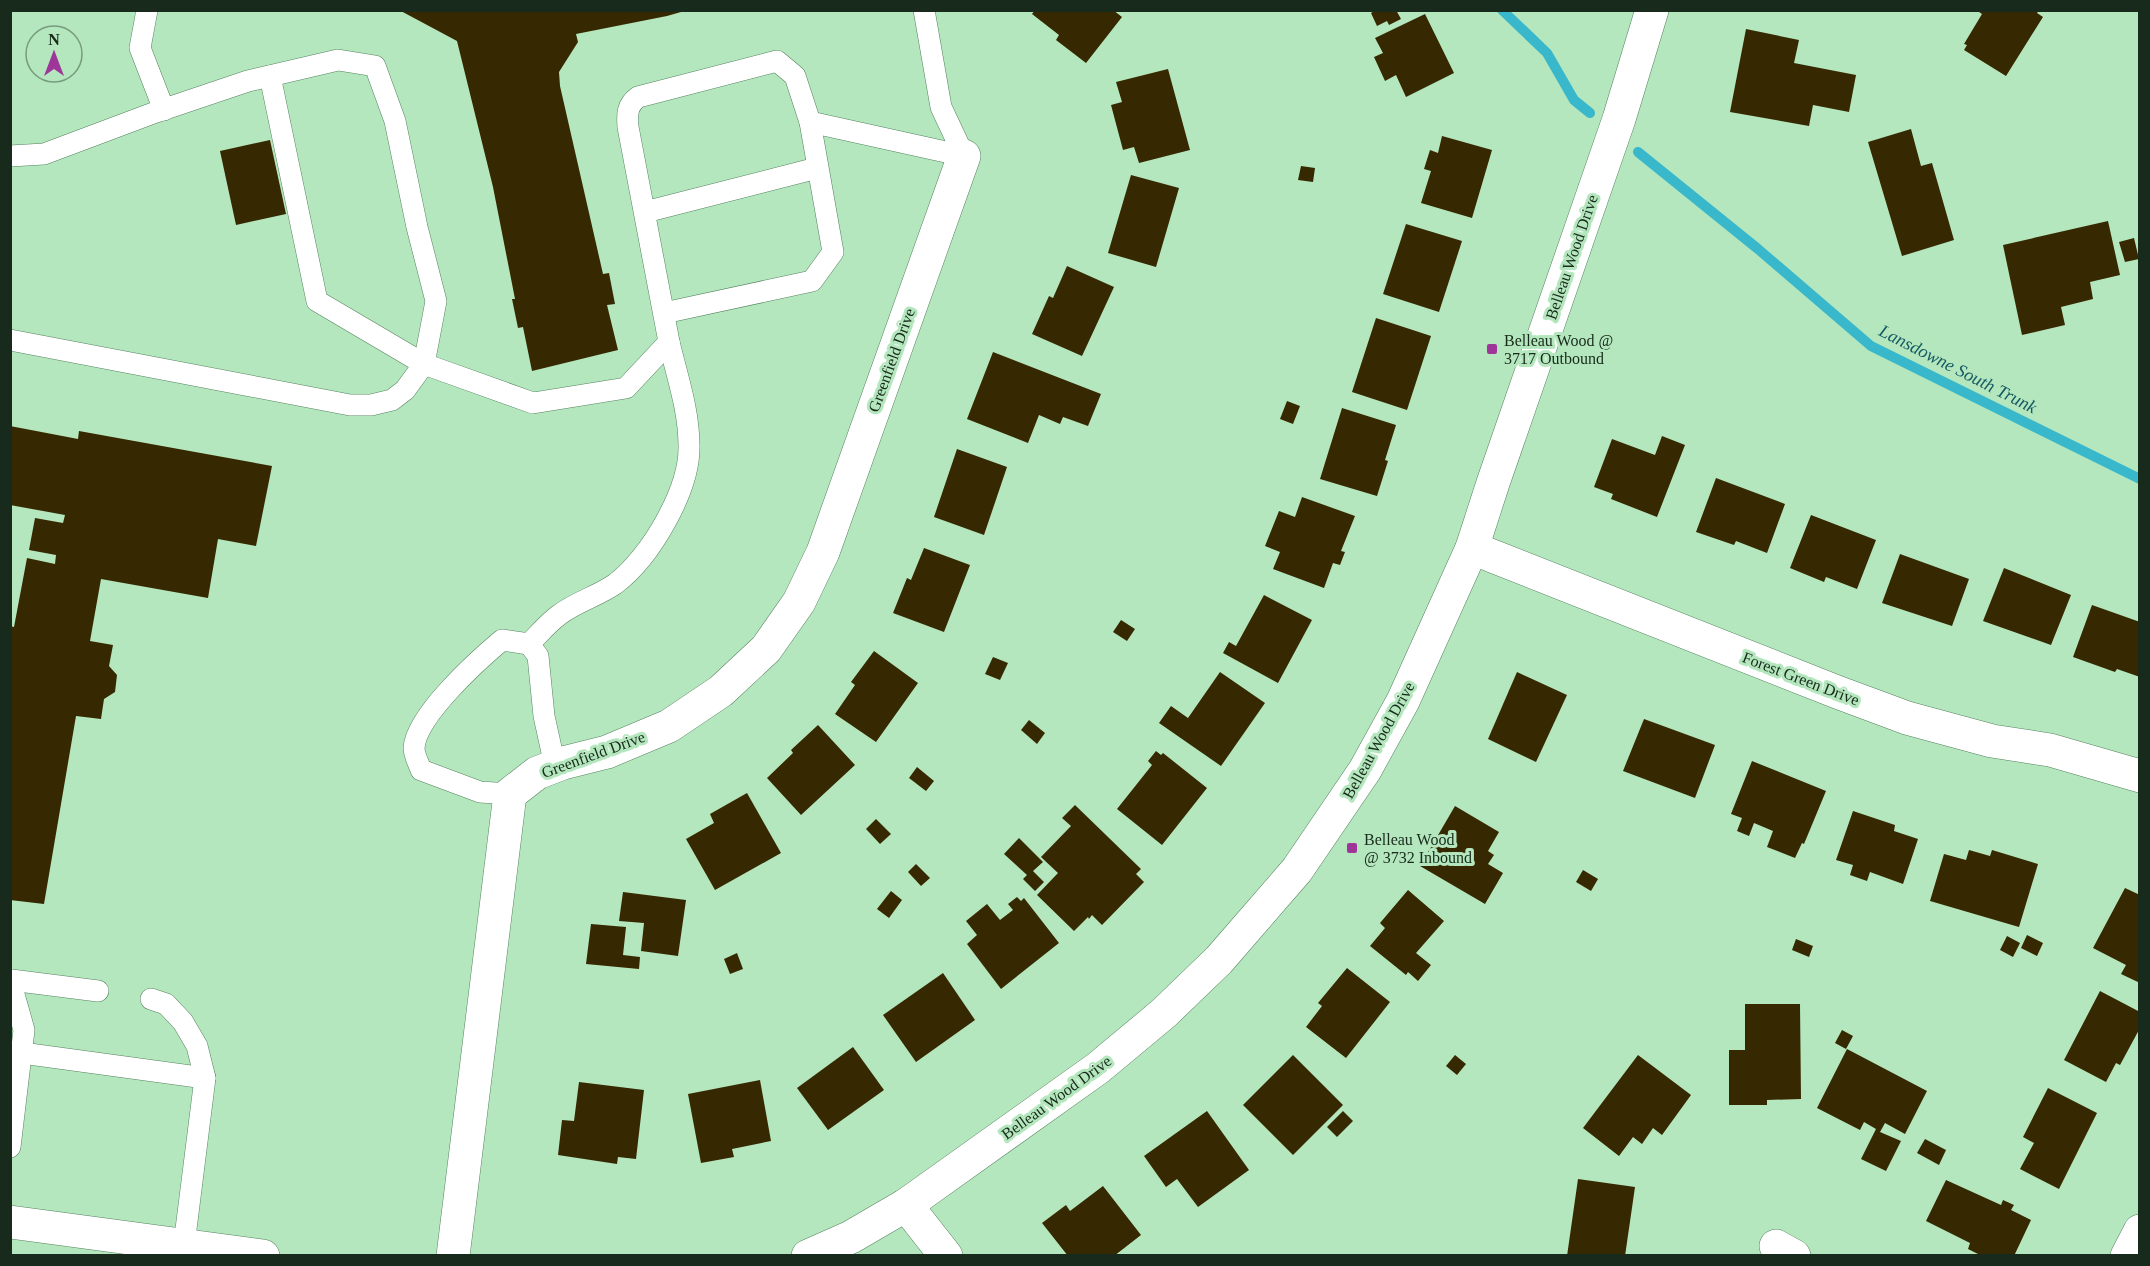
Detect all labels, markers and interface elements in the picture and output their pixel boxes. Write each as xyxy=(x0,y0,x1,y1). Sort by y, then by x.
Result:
north arrow xyxy=(24,24,84,84)
text: N xyxy=(48,31,60,48)
street label: Belleau Wood Drive xyxy=(1542,193,1601,322)
street label: Greenfield Drive xyxy=(865,306,918,414)
water label: Lansdowne South Trunk xyxy=(1875,320,2041,418)
place label: Belleau Wood @ 3717 Outbound xyxy=(1504,332,1613,367)
marker: Belleau Wood @ 3717 Outbound xyxy=(1485,342,1499,356)
street label: Forest Green Drive xyxy=(1740,648,1862,709)
street label: Belleau Wood Drive xyxy=(1339,679,1418,802)
street label: Greenfield Drive xyxy=(539,728,647,781)
place label: Belleau Wood @ 3732 Inbound xyxy=(1364,831,1472,867)
marker: Belleau Wood @ 3732 Inbound xyxy=(1345,841,1359,855)
street label: Belleau Wood Drive xyxy=(998,1052,1114,1143)

